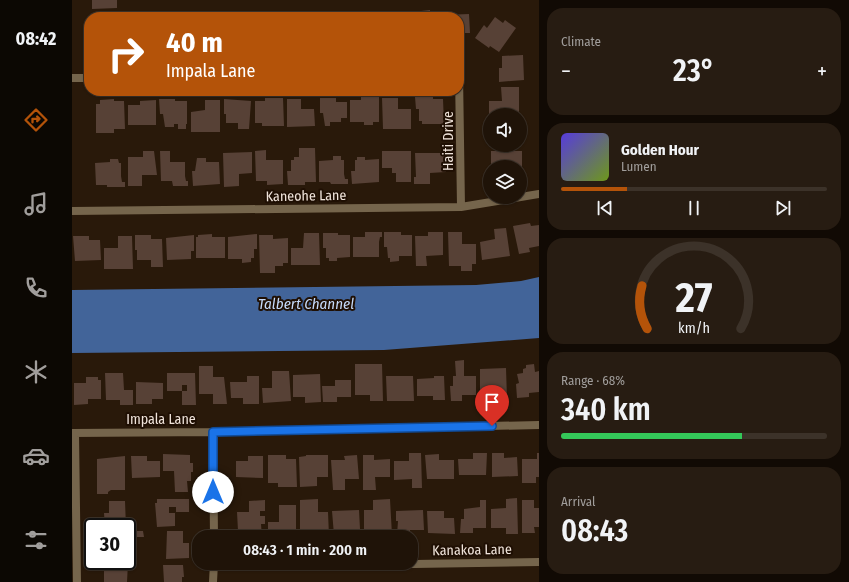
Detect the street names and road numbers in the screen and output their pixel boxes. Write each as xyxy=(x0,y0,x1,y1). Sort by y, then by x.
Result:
street label: Haiti Drive xyxy=(440,111,457,171)
street label: Kaneohe Lane xyxy=(266,187,347,205)
street label: Impala Lane xyxy=(126,411,196,428)
street label: Kanakoa Lane xyxy=(432,541,512,559)

